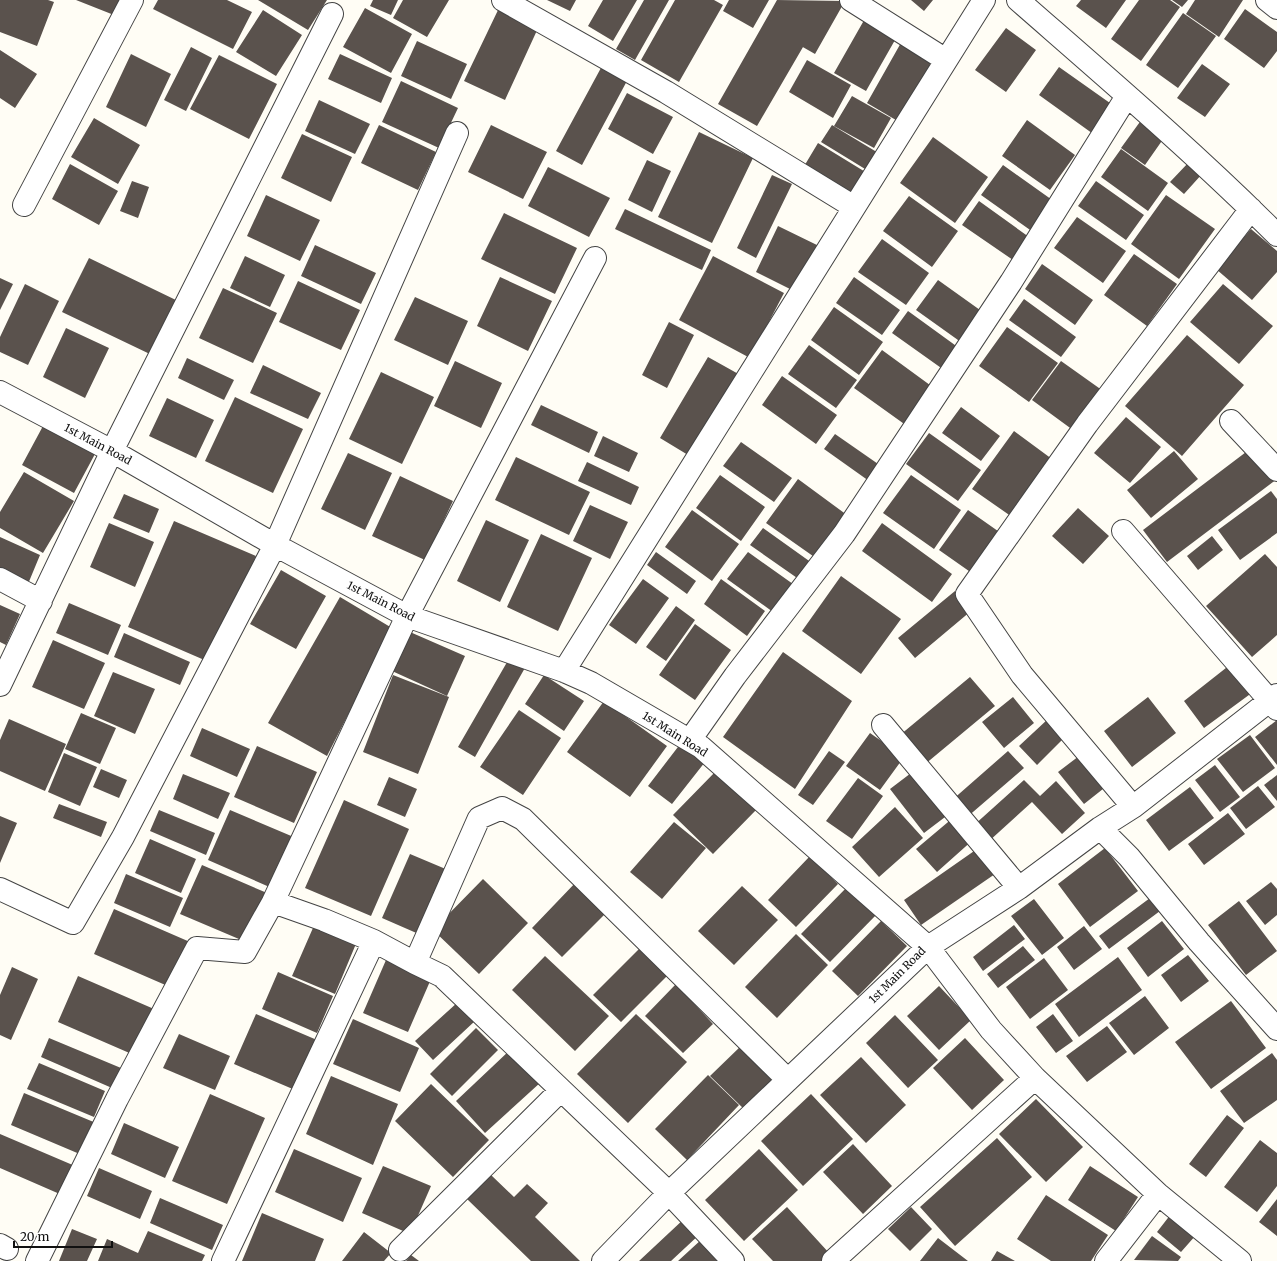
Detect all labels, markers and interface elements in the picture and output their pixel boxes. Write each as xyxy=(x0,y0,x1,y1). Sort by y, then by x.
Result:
street label: 1st Main Road xyxy=(62,420,134,468)
street label: 1st Main Road xyxy=(345,578,418,624)
street label: 1st Main Road xyxy=(640,708,710,760)
street label: 1st Main Road xyxy=(866,944,928,1006)
scale bar xyxy=(14,1223,112,1249)
text: 20 m xyxy=(20,1229,49,1244)

